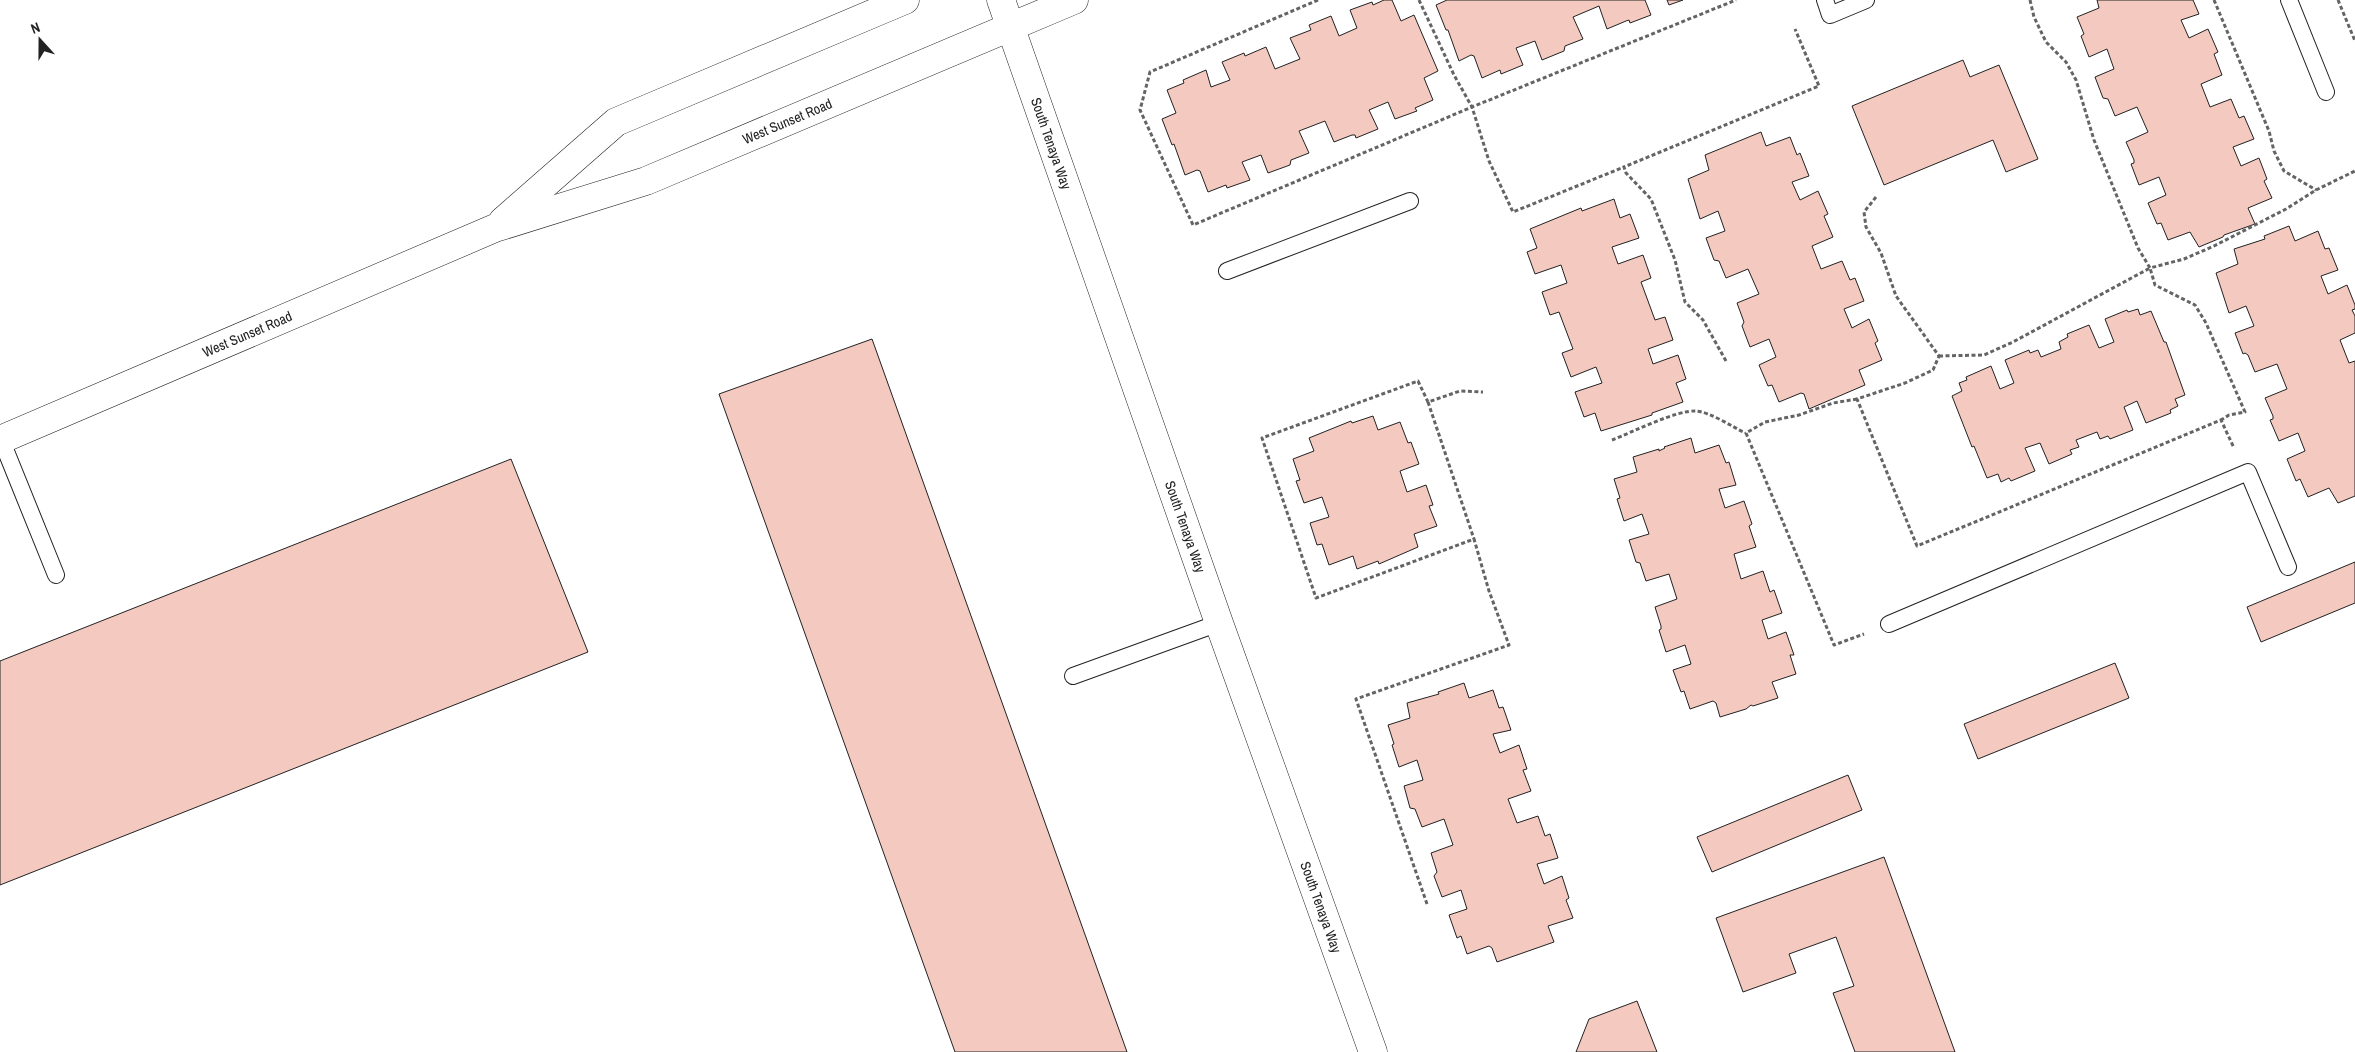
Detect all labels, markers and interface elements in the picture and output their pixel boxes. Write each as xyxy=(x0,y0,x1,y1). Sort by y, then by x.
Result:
north arrow xyxy=(15,15,65,65)
text: N xyxy=(28,18,42,38)
street label: West Sunset Road xyxy=(740,94,835,148)
street label: South Tenaya Way xyxy=(1027,95,1076,192)
street label: West Sunset Road xyxy=(200,307,295,361)
street label: South Tenaya Way xyxy=(1161,478,1210,575)
street label: South Tenaya Way xyxy=(1296,859,1346,956)

